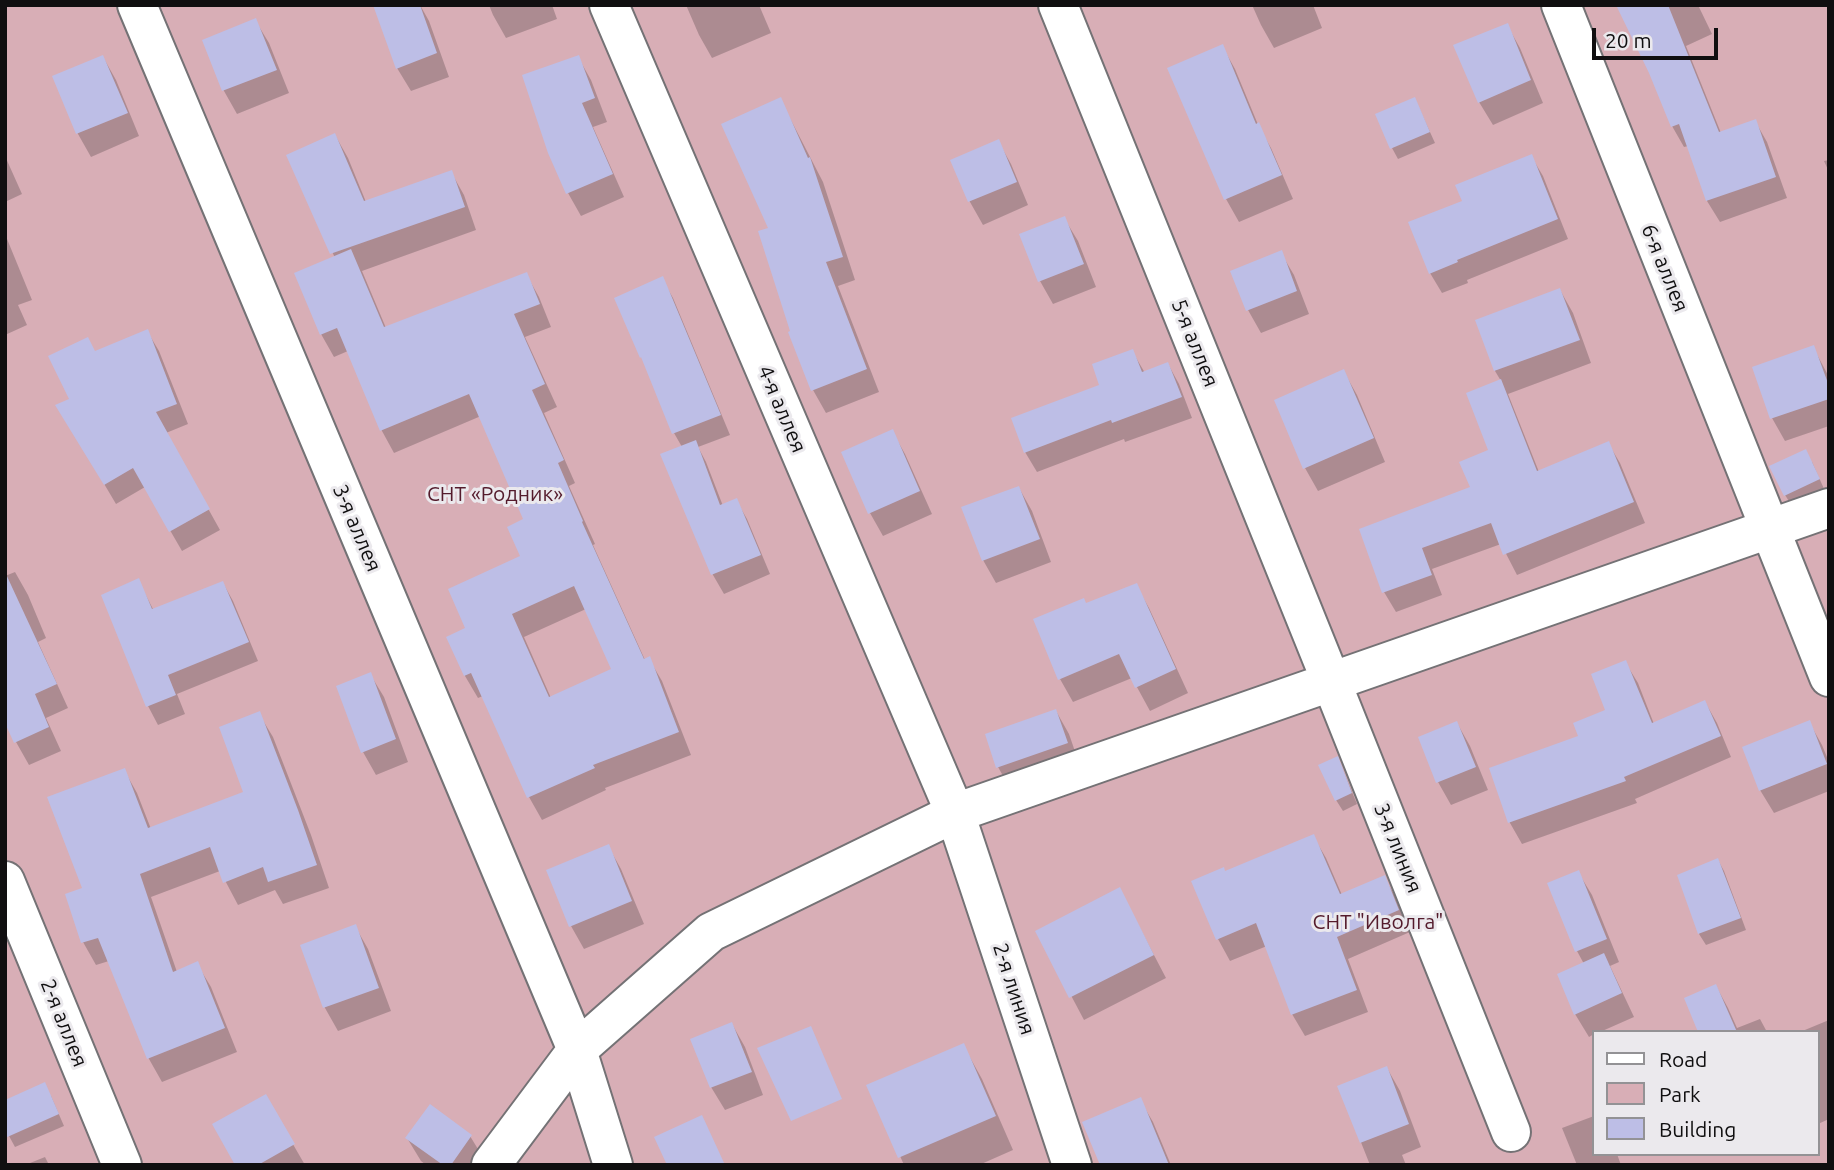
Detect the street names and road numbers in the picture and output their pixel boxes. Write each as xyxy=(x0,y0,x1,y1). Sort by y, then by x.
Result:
street label: 6-я аллея xyxy=(1636,220,1694,316)
street label: 5-я аллея xyxy=(1166,295,1224,391)
street label: 4-я аллея xyxy=(752,362,812,456)
street label: 3-я аллея xyxy=(327,481,387,575)
street label: 3-я линия xyxy=(1369,799,1427,897)
street label: 2-я линия xyxy=(987,940,1041,1038)
street label: 2-я аллея xyxy=(35,975,93,1071)

